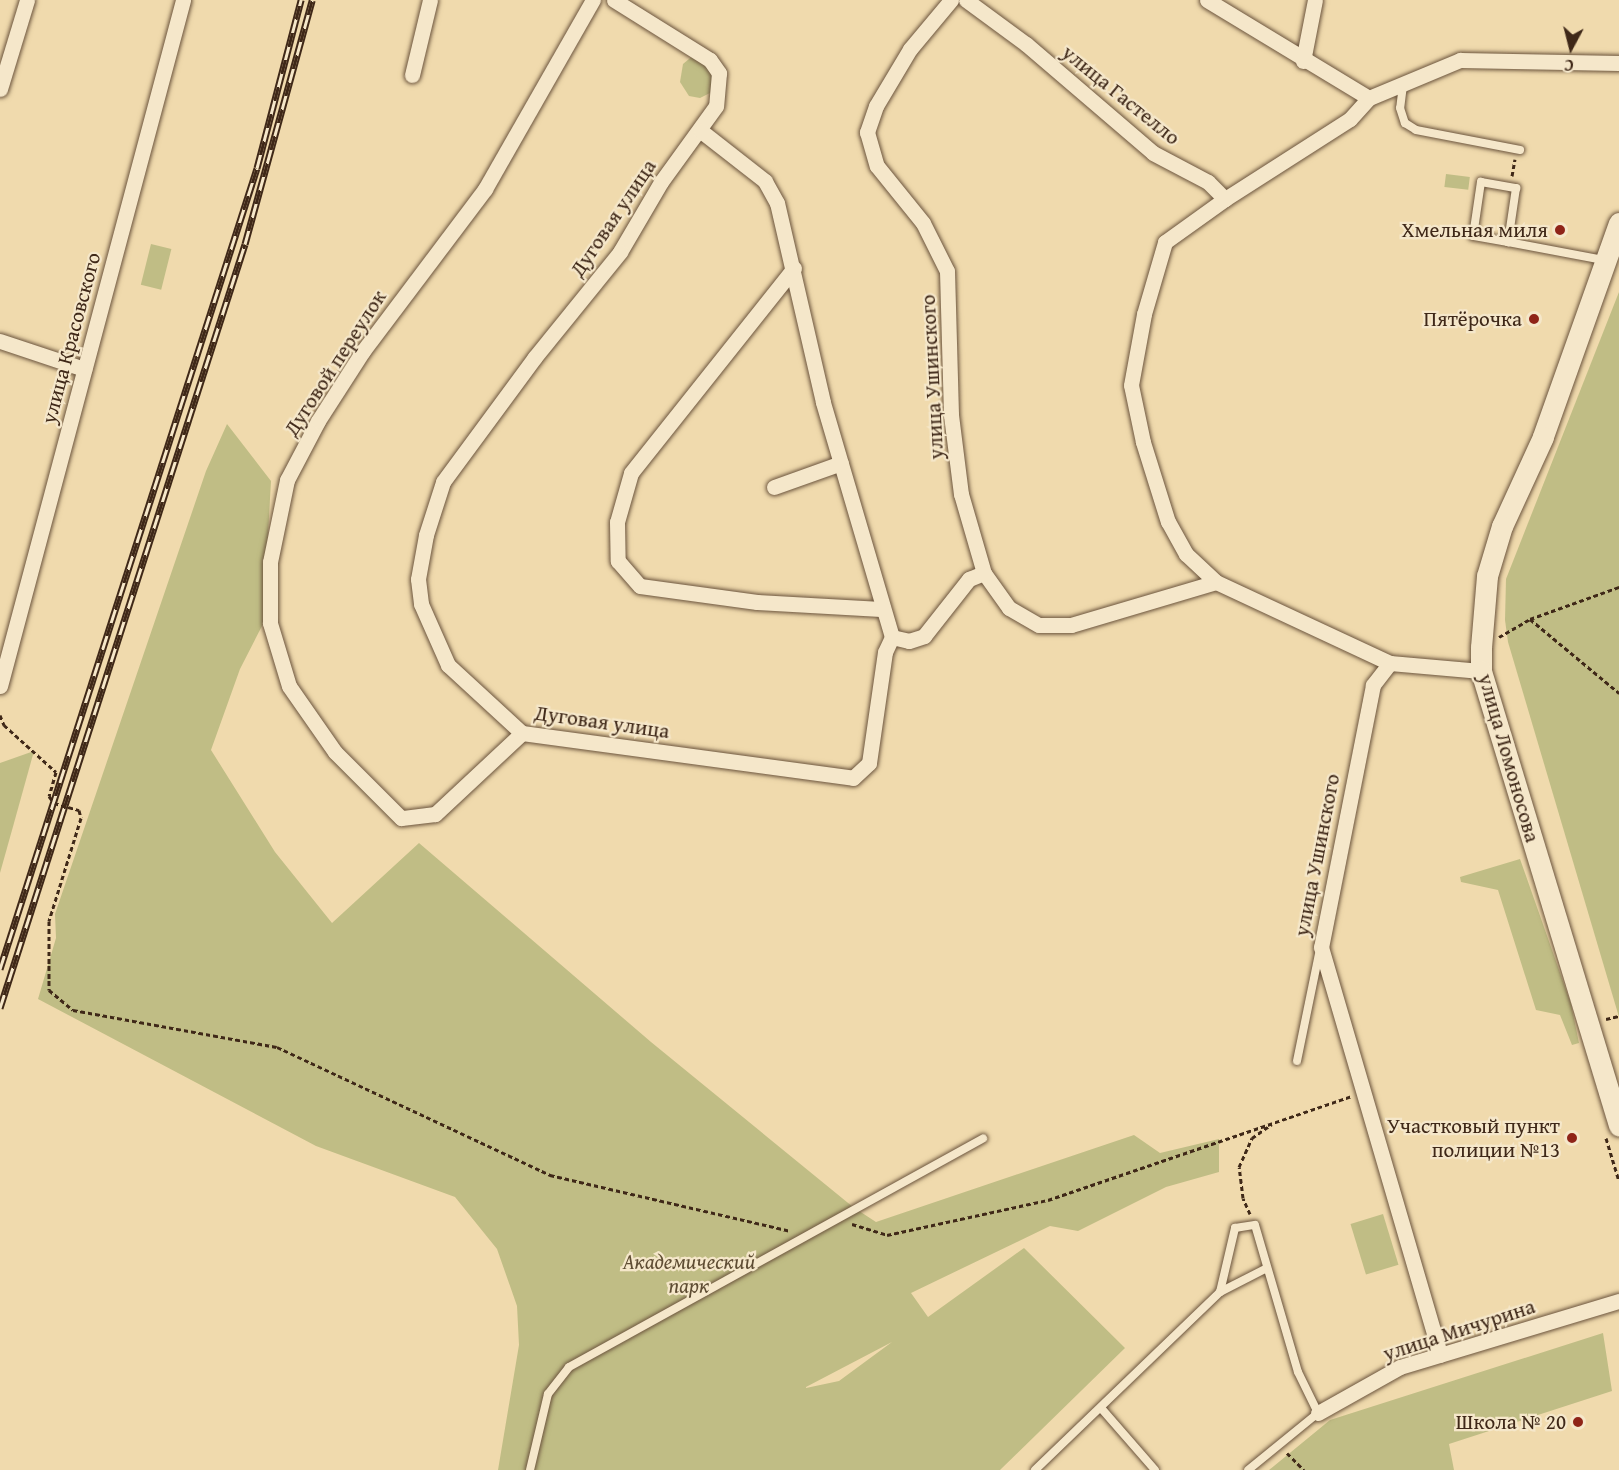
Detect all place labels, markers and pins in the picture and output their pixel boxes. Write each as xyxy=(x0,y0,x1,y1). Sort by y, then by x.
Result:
place label: Хмельная миля xyxy=(1402,217,1548,243)
marker: Хмельная миля xyxy=(1553,223,1567,237)
place label: Пятёрочка xyxy=(1424,306,1522,332)
marker: Пятёрочка xyxy=(1527,312,1541,326)
place label: Участковый пункт полиции №13 xyxy=(1387,1113,1560,1163)
marker: Участковый пункт полиции №13 xyxy=(1565,1131,1579,1145)
place label: Школа № 20 xyxy=(1456,1409,1566,1435)
marker: Школа № 20 xyxy=(1571,1415,1585,1429)

